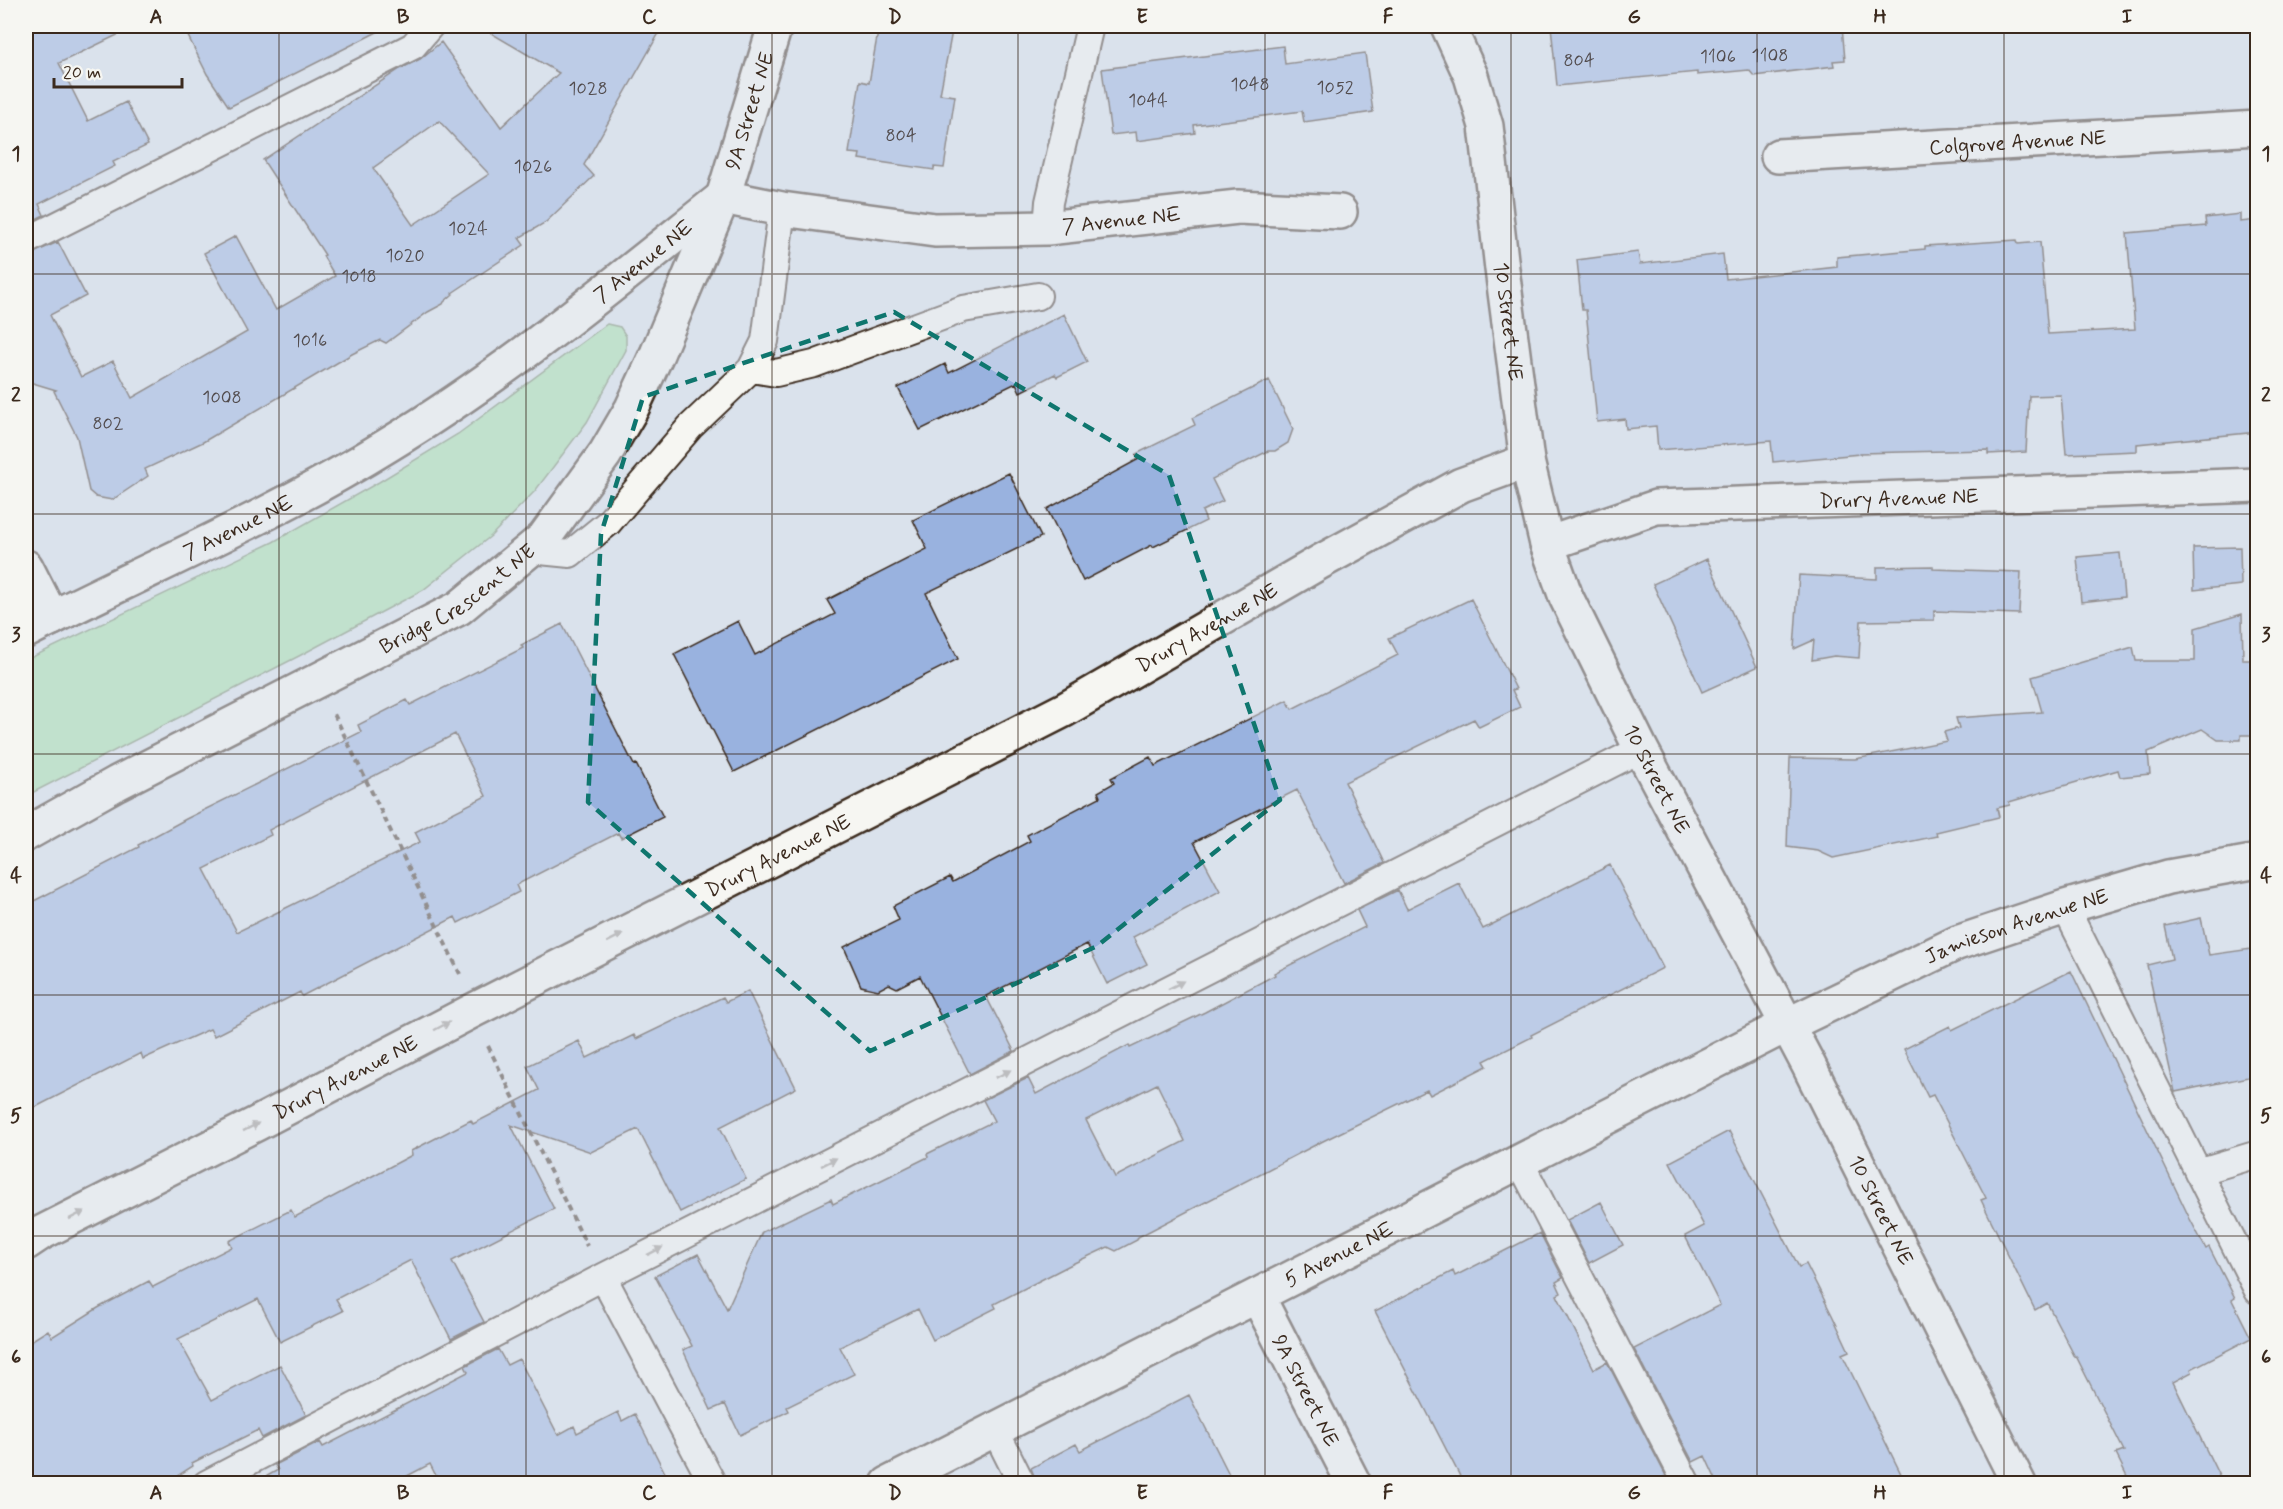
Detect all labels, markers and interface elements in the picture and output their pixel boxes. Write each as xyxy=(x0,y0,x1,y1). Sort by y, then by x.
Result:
text: A xyxy=(149,4,163,31)
text: B xyxy=(397,4,410,31)
text: C xyxy=(642,4,657,31)
text: D xyxy=(888,4,902,31)
text: E xyxy=(1136,4,1148,31)
text: F xyxy=(1383,4,1394,31)
text: G xyxy=(1627,4,1641,31)
text: H xyxy=(1873,4,1887,31)
text: I xyxy=(2122,4,2132,31)
house number: 1108 xyxy=(1752,44,1788,68)
house number: 1106 xyxy=(1700,45,1736,69)
street label: 9A Street NE xyxy=(719,48,781,173)
house number: 804 xyxy=(1563,49,1595,73)
scale bar xyxy=(54,51,182,89)
text: 20 m xyxy=(63,61,101,85)
house number: 1048 xyxy=(1230,73,1270,97)
house number: 1052 xyxy=(1316,76,1354,100)
house number: 1028 xyxy=(568,77,608,101)
house number: 1044 xyxy=(1128,89,1168,113)
house number: 804 xyxy=(885,124,917,148)
street label: Colgrove Avenue NE xyxy=(1928,124,2107,162)
text: 1 xyxy=(12,141,20,168)
text: 1 xyxy=(2262,141,2270,168)
house number: 1026 xyxy=(514,155,552,179)
street label: 7 Avenue NE xyxy=(1061,200,1182,241)
street label: 7 Avenue NE xyxy=(588,213,699,310)
house number: 1024 xyxy=(448,217,488,241)
house number: 1020 xyxy=(385,244,425,268)
street label: 10 Street NE xyxy=(1486,261,1529,383)
house number: 1018 xyxy=(341,265,377,289)
house number: 1016 xyxy=(293,329,327,353)
text: 2 xyxy=(11,382,21,409)
text: 2 xyxy=(2261,382,2271,409)
house number: 1008 xyxy=(202,386,242,410)
house number: 802 xyxy=(92,412,124,436)
street label: Drury Avenue NE xyxy=(1819,482,1979,516)
street label: 7 Avenue NE xyxy=(179,489,298,567)
street label: Bridge Crescent NE xyxy=(375,538,542,661)
street label: Drury Avenue NE xyxy=(1131,576,1283,680)
text: 3 xyxy=(11,622,21,649)
text: 3 xyxy=(2261,622,2271,649)
street label: 10 Street NE xyxy=(1616,720,1696,839)
street label: Drury Avenue NE xyxy=(701,808,856,905)
text: 4 xyxy=(10,863,22,890)
text: 4 xyxy=(2260,863,2272,890)
street label: Jamieson Avenue NE xyxy=(1920,882,2112,971)
one-way arrow xyxy=(607,933,624,942)
one-way arrow xyxy=(1168,981,1185,990)
one-way arrow xyxy=(433,1021,450,1031)
street label: Drury Avenue NE xyxy=(269,1029,423,1127)
one-way arrow xyxy=(994,1069,1011,1079)
text: 5 xyxy=(10,1103,22,1130)
text: 5 xyxy=(2260,1103,2272,1130)
one-way arrow xyxy=(242,1122,259,1132)
street label: 10 Street NE xyxy=(1841,1151,1920,1270)
one-way arrow xyxy=(820,1157,837,1167)
one-way arrow xyxy=(68,1210,85,1220)
street label: 5 Avenue NE xyxy=(1280,1215,1398,1294)
one-way arrow xyxy=(646,1246,664,1256)
street label: 9A Street NE xyxy=(1265,1330,1345,1452)
text: 6 xyxy=(11,1344,21,1371)
text: 6 xyxy=(2261,1344,2271,1371)
text: A xyxy=(149,1480,163,1507)
text: B xyxy=(397,1480,410,1507)
text: C xyxy=(642,1480,657,1507)
text: D xyxy=(888,1480,902,1507)
text: E xyxy=(1136,1480,1148,1507)
text: F xyxy=(1383,1480,1394,1507)
text: G xyxy=(1627,1480,1641,1507)
text: H xyxy=(1873,1480,1887,1507)
text: I xyxy=(2122,1480,2132,1507)

